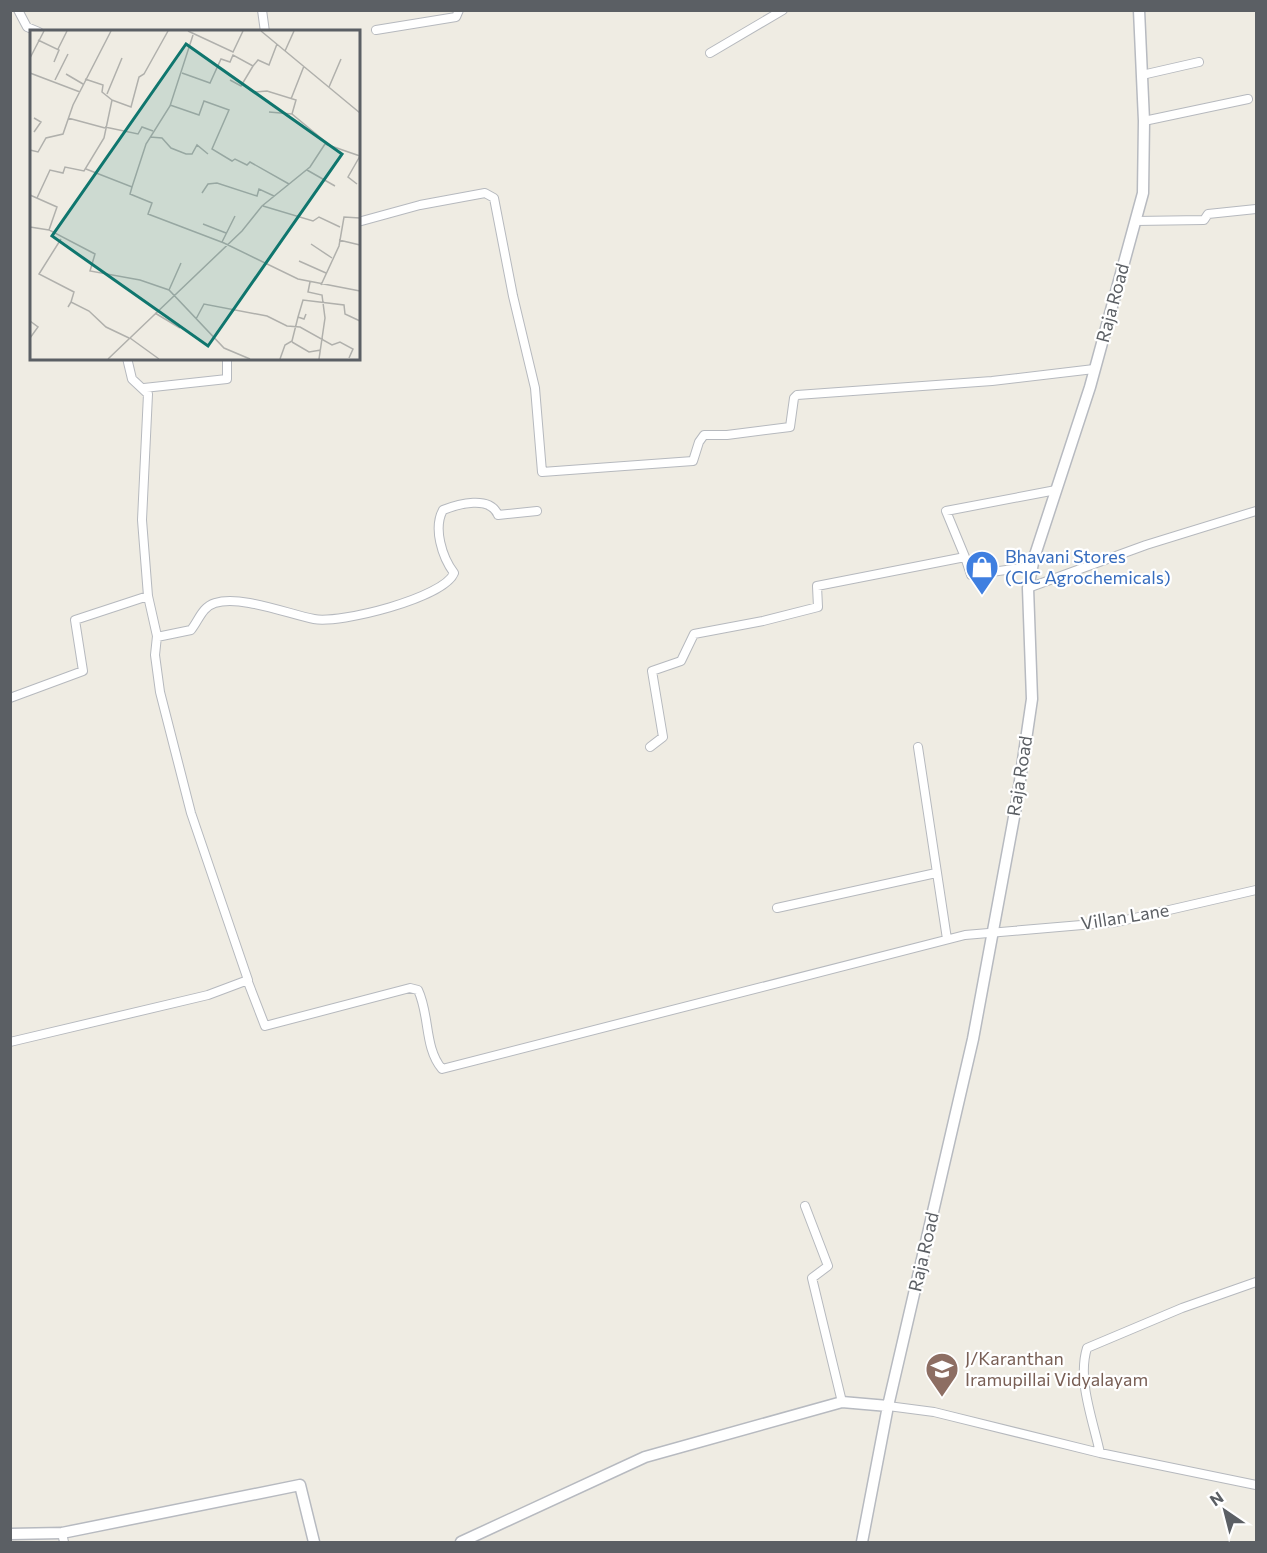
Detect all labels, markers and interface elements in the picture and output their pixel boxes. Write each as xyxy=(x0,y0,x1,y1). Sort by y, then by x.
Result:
inset map xyxy=(30,30,360,360)
street label: Raja Road xyxy=(1091,261,1133,345)
place label: Bhavani Stores (CIC Agrochemicals) xyxy=(1005,545,1171,588)
shop icon: Bhavani Stores (CIC Agrochemicals) xyxy=(964,549,1000,596)
street label: Raja Road xyxy=(1002,734,1036,818)
street label: Villan Lane xyxy=(1079,898,1170,934)
street label: Raja Road xyxy=(903,1210,943,1294)
place label: J/Karanthan Iramupillai Vidyalayam xyxy=(965,1347,1148,1390)
school or university icon: J/Karanthan Iramupillai Vidyalayam xyxy=(924,1351,960,1398)
north arrow xyxy=(1195,1481,1255,1541)
text: N xyxy=(1206,1487,1226,1510)

